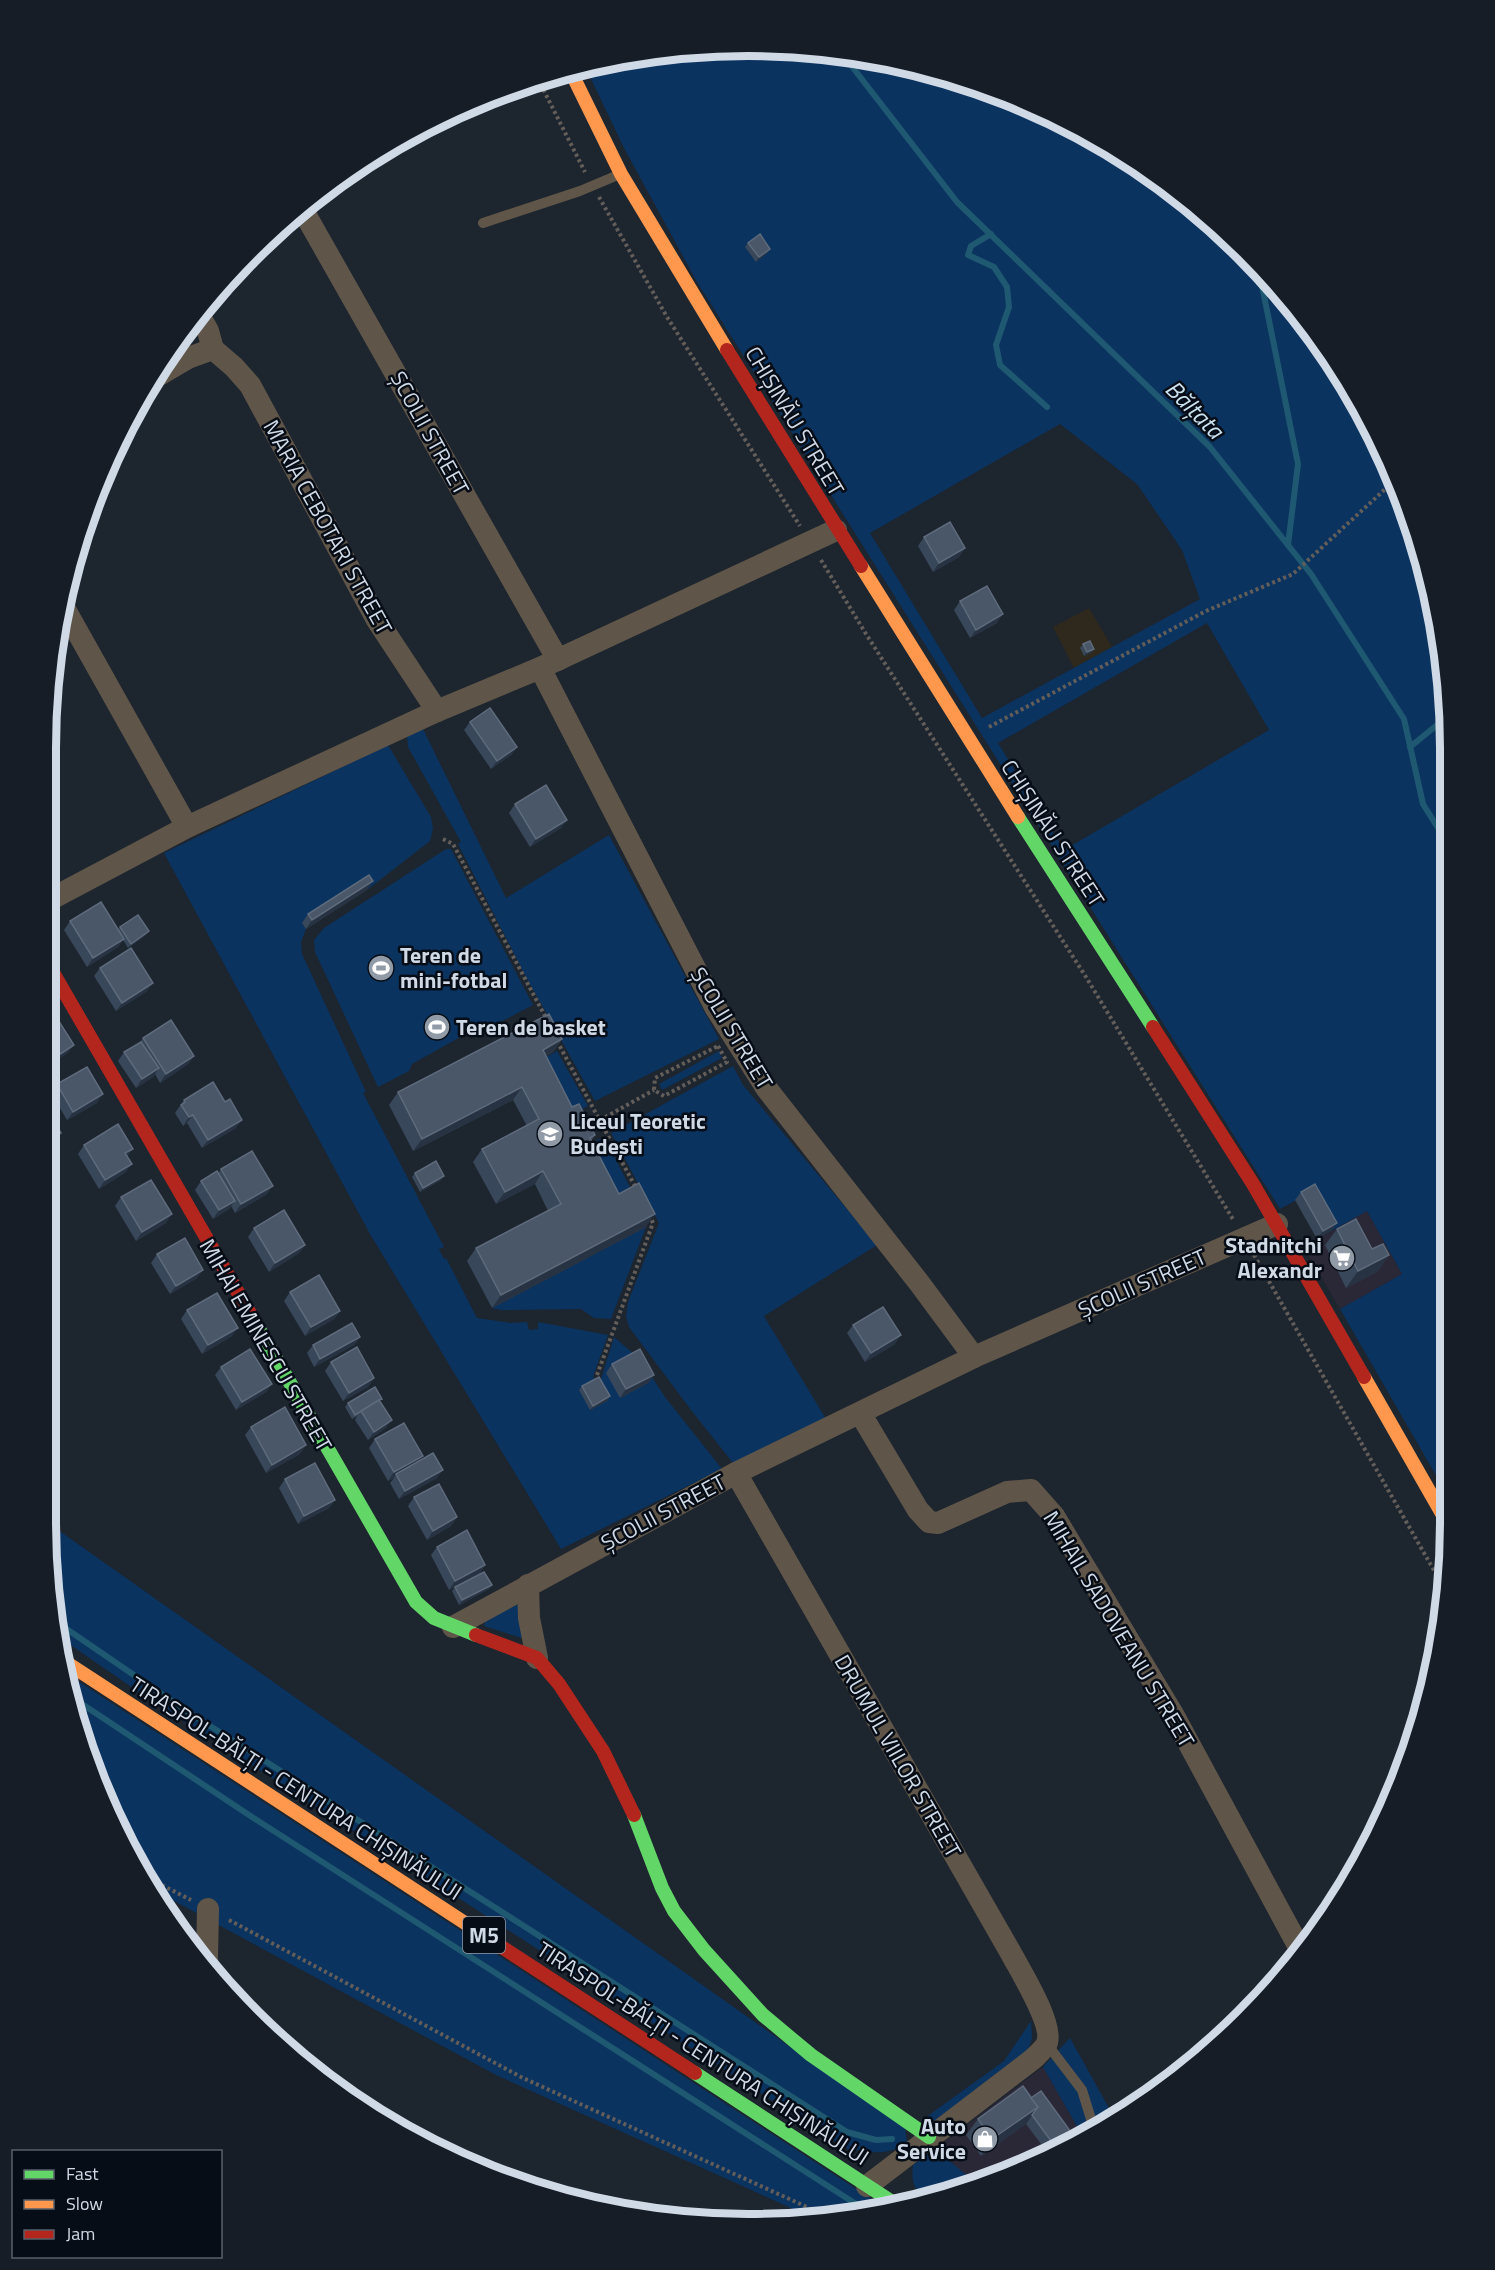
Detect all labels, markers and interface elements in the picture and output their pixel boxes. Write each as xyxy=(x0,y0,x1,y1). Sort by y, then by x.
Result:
street label: CHIȘINĂU STREET xyxy=(737,340,853,503)
street label: ȘCOLII STREET xyxy=(382,365,478,502)
water label: Bălţata xyxy=(1157,371,1234,448)
street label: MARIA CEBOTARI STREET xyxy=(255,414,401,641)
street label: CHIȘINĂU STREET xyxy=(993,753,1114,914)
place label: Teren de mini-fotbal xyxy=(400,938,507,997)
sports icon: Teren de mini-fotbal xyxy=(366,953,396,983)
street label: ȘCOLII STREET xyxy=(682,960,782,1096)
place label: Teren de basket xyxy=(456,1010,606,1044)
sports icon: Teren de basket xyxy=(422,1012,452,1042)
place label: Liceul Teoretic Budești xyxy=(570,1104,706,1163)
school or university icon: Liceul Teoretic Budești xyxy=(535,1119,565,1149)
place label: Stadnitchi Alexandr xyxy=(1225,1228,1322,1287)
street label: MIHAI EMINESCU STREET xyxy=(191,1232,341,1458)
street label: ȘCOLII STREET xyxy=(1072,1239,1212,1326)
supermarket icon: Stadnitchi Alexandr xyxy=(1327,1243,1357,1273)
street label: ȘCOLII STREET xyxy=(594,1465,732,1559)
street label: MIHAIL SADOVEANU STREET xyxy=(1035,1504,1204,1754)
street label: DRUMUL VIILOR STREET xyxy=(826,1648,970,1864)
street label: TIRASPOL-BĂLŢI - CENTURA CHIȘINĂULUI xyxy=(123,1668,469,1908)
road number: M5 xyxy=(463,1917,505,1953)
street label: TIRASPOL-BĂLŢI - CENTURA CHIȘINĂULUI xyxy=(530,1933,876,2173)
place label: Auto Service xyxy=(897,2109,966,2168)
shop icon: Auto Service xyxy=(970,2124,1000,2154)
legend xyxy=(12,2150,222,2258)
text: Fast xyxy=(66,2160,99,2187)
text: Slow xyxy=(66,2190,103,2217)
text: Jam xyxy=(66,2220,95,2247)

